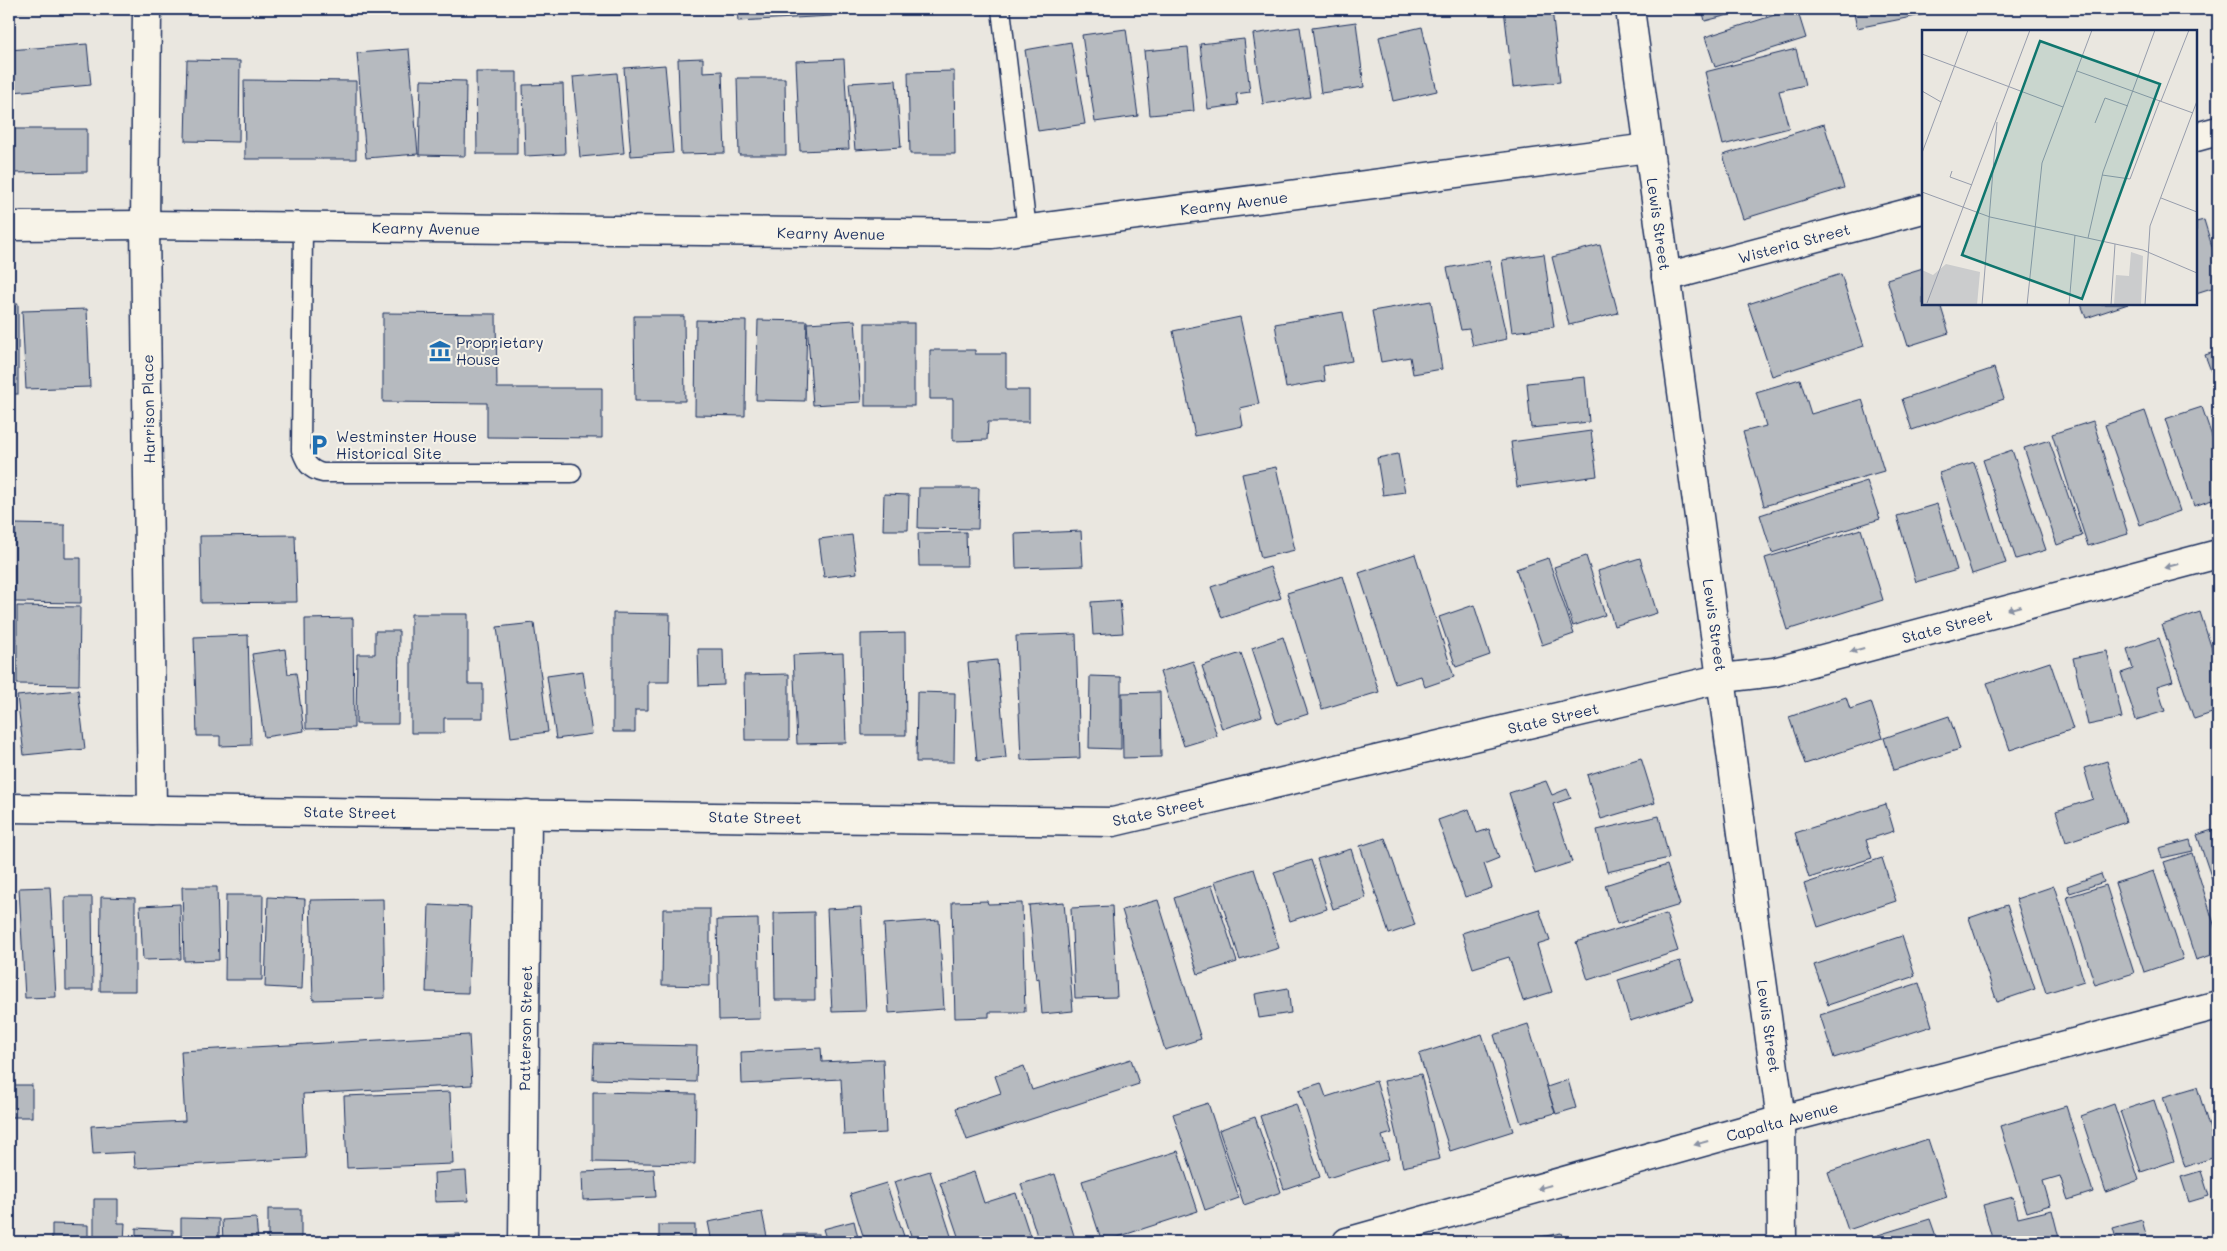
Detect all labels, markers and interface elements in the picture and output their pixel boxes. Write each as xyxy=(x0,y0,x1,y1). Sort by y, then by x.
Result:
inset map xyxy=(1922,30,2197,305)
street label: Lewis Street xyxy=(1643,176,1675,272)
street label: Kearny Avenue xyxy=(1179,186,1289,220)
street label: Kearny Avenue xyxy=(372,217,480,239)
street label: Wisteria Street xyxy=(1736,218,1852,268)
street label: Kearny Avenue xyxy=(777,222,885,244)
place label: Proprietary House xyxy=(456,332,544,369)
museum icon: Proprietary House xyxy=(427,338,453,364)
street label: Harrison Place xyxy=(137,354,159,464)
place label: Westminster House Historical Site xyxy=(336,426,477,463)
parking icon: Westminster House Historical Site xyxy=(306,432,332,458)
one-way arrow xyxy=(2164,563,2179,571)
street label: Lewis Street xyxy=(1699,577,1731,673)
street label: State Street xyxy=(1900,604,1994,648)
one-way arrow xyxy=(2007,604,2022,612)
one-way arrow xyxy=(1850,646,1865,654)
street label: State Street xyxy=(1506,698,1600,738)
street label: State Street xyxy=(1111,792,1205,830)
street label: State Street xyxy=(303,801,397,823)
street label: State Street xyxy=(708,806,802,828)
street label: Patterson Street xyxy=(514,965,536,1091)
street label: Lewis Street xyxy=(1753,978,1785,1074)
street label: Capalta Avenue xyxy=(1724,1096,1840,1146)
one-way arrow xyxy=(1693,1139,1708,1147)
one-way arrow xyxy=(1537,1183,1552,1191)

